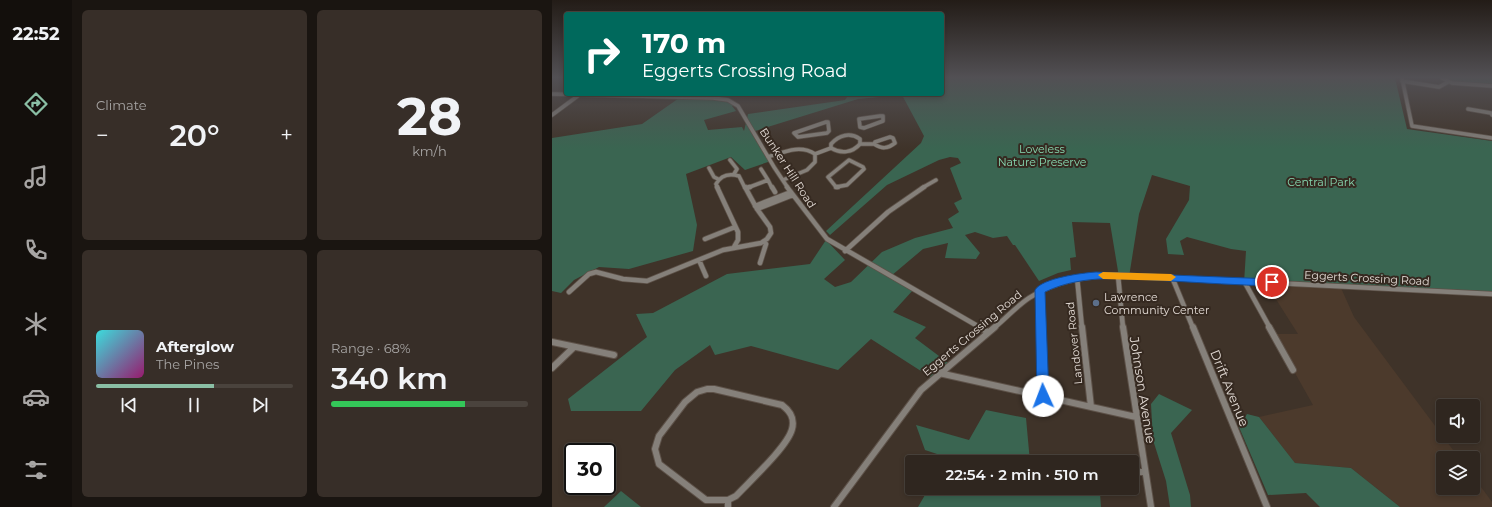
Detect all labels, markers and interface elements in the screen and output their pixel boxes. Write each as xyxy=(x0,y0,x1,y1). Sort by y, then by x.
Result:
text: 22:52 xyxy=(12,23,60,45)
text: 170 m xyxy=(642,26,726,60)
icon: right xyxy=(576,28,628,80)
text: Eggerts Crossing Road xyxy=(642,60,847,82)
text: 28 xyxy=(397,85,462,148)
icon: directions xyxy=(22,90,50,118)
text: Climate xyxy=(96,97,147,113)
text: 20° xyxy=(169,117,220,154)
text: − xyxy=(96,122,109,149)
text: + xyxy=(280,122,293,149)
street label: Bunker Hill Road xyxy=(757,125,819,211)
park label: Loveless Nature Preserve xyxy=(998,142,1087,169)
text: km/h xyxy=(412,143,447,159)
icon: music xyxy=(22,163,50,191)
park label: Central Park xyxy=(1287,175,1355,189)
icon: phone xyxy=(22,236,50,264)
pin xyxy=(1255,265,1289,299)
street label: Eggerts Crossing Road xyxy=(1304,268,1430,288)
icon: arrive xyxy=(1261,271,1283,293)
street label: Eggerts Crossing Road xyxy=(919,287,1025,379)
place label: Lawrence Community Center xyxy=(1104,290,1209,317)
marker: Lawrence Community Center xyxy=(1091,298,1101,308)
street label: Landover Road xyxy=(1063,301,1085,385)
icon: climate xyxy=(22,310,50,338)
street label: Johnson Avenue xyxy=(1126,334,1159,445)
text: Afterglow xyxy=(156,337,234,356)
text: Range · 68% xyxy=(331,340,411,356)
street label: Drift Avenue xyxy=(1207,347,1253,429)
text: The Pines xyxy=(156,356,219,372)
text: 340 km xyxy=(331,360,448,397)
position arrow xyxy=(1022,375,1064,417)
icon: car xyxy=(22,383,50,411)
icon: previous xyxy=(118,394,140,416)
icon: pause xyxy=(183,394,205,416)
icon: next xyxy=(249,394,271,416)
map controls xyxy=(1436,399,1480,495)
button: sound xyxy=(1436,399,1480,443)
speed limit sign: 30 xyxy=(564,443,616,495)
button: layers xyxy=(1436,451,1480,495)
icon: filters xyxy=(22,456,50,484)
text: 22:54 · 2 min · 510 m xyxy=(946,465,1098,484)

